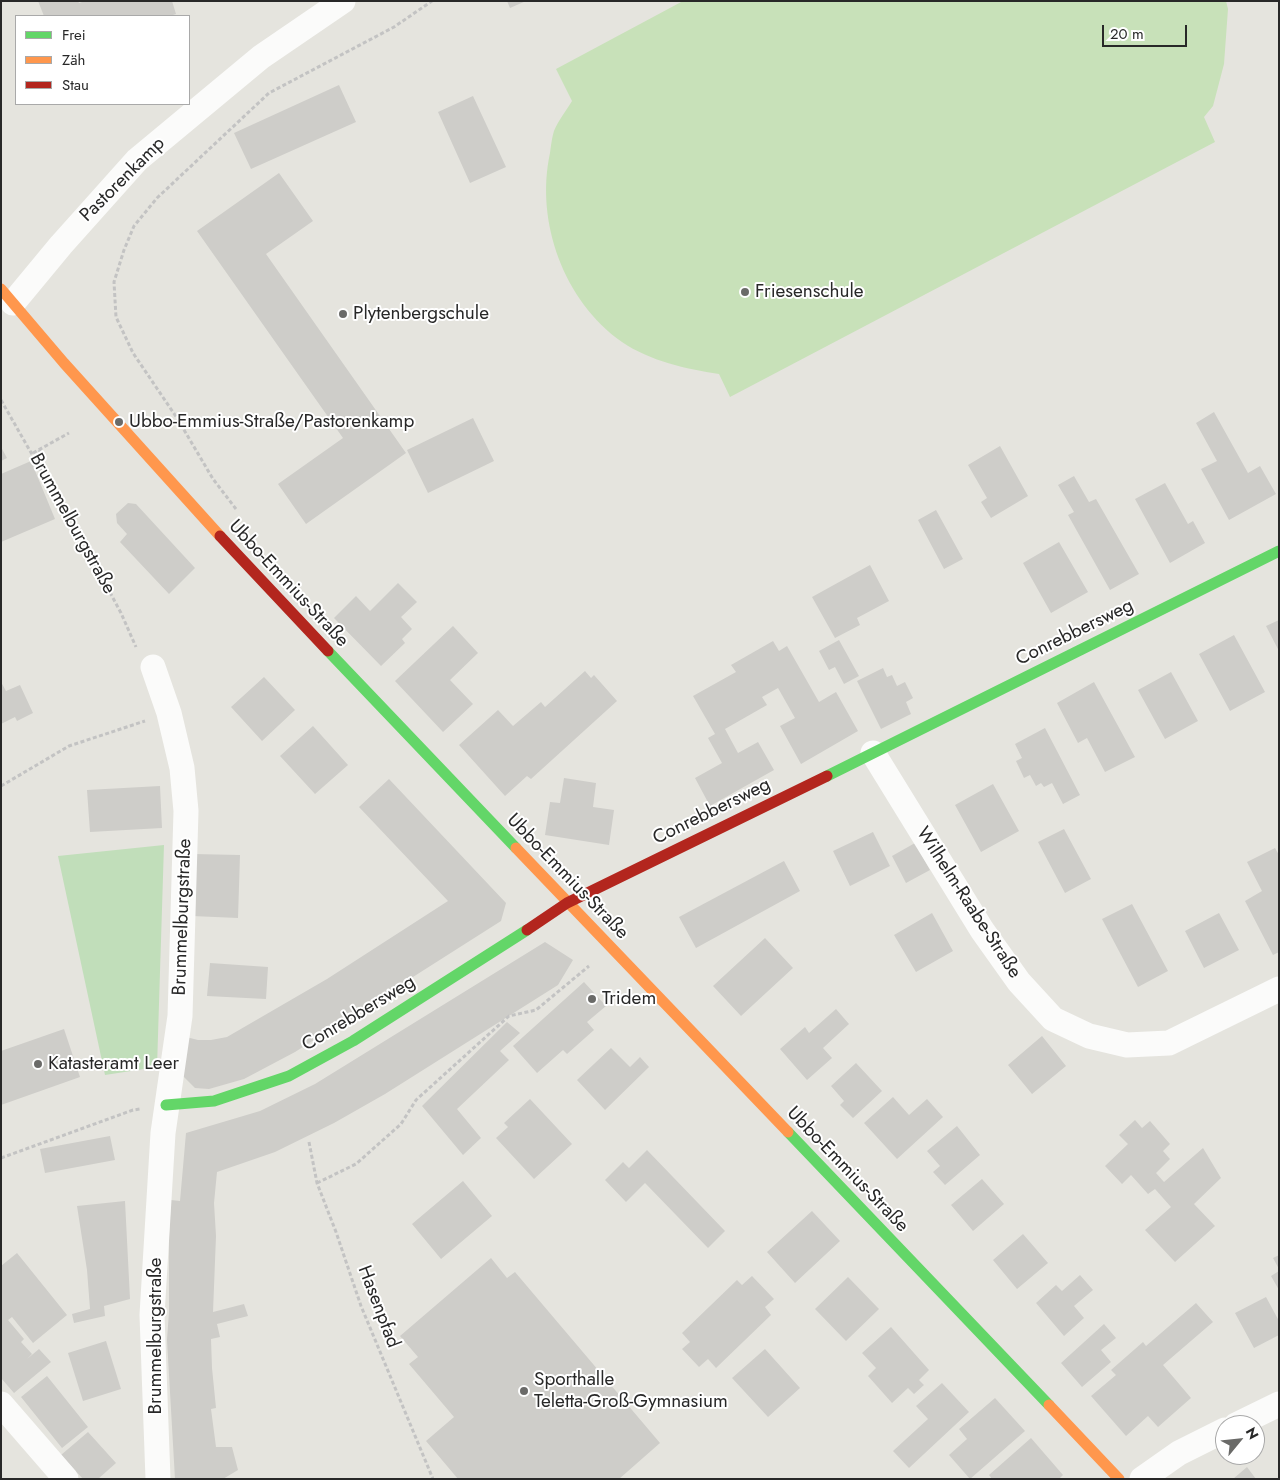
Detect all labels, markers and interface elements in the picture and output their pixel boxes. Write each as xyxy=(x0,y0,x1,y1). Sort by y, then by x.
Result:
legend xyxy=(15,15,190,105)
scale bar xyxy=(1105,15,1190,47)
text: 20 m xyxy=(1110,23,1144,45)
text: Frei xyxy=(62,24,86,46)
text: Zäh xyxy=(62,49,85,71)
text: Stau xyxy=(62,74,89,96)
street label: Pastorenkamp xyxy=(76,133,170,227)
place label: Friesenschule xyxy=(755,281,864,303)
marker: Friesenschule xyxy=(739,286,751,298)
place label: Plytenbergschule xyxy=(353,303,489,325)
marker: Plytenbergschule xyxy=(337,308,349,320)
place label: Ubbo-Emmius-Straße/Pastorenkamp xyxy=(129,411,414,433)
marker: Ubbo-Emmius-Straße/Pastorenkamp xyxy=(113,416,125,428)
street label: Brummelburgstraße xyxy=(24,450,120,598)
street label: Ubbo-Emmius-Straße xyxy=(223,516,353,652)
street label: Conrebbersweg xyxy=(1012,595,1138,671)
street label: Conrebbersweg xyxy=(649,774,775,850)
street label: Ubbo-Emmius-Straße xyxy=(501,809,633,945)
street label: Wilhelm-Raabe-Straße xyxy=(911,823,1025,983)
street label: Brummelburgstraße xyxy=(169,838,197,996)
street label: Conrebbersweg xyxy=(298,971,420,1057)
place label: Tridem xyxy=(602,988,656,1010)
marker: Tridem xyxy=(586,993,598,1005)
place label: Katasteramt Leer xyxy=(48,1053,179,1075)
marker: Katasteramt Leer xyxy=(32,1058,44,1070)
street label: Ubbo-Emmius-Straße xyxy=(781,1102,913,1238)
street label: Brummelburgstraße xyxy=(145,1257,167,1415)
street label: Hasenpfad xyxy=(352,1263,404,1351)
place label: Sporthalle Teletta-Groß-Gymnasium xyxy=(534,1369,728,1413)
marker: Sporthalle Teletta-Groß-Gymnasium xyxy=(518,1385,530,1397)
north arrow xyxy=(1215,1415,1265,1465)
text: N xyxy=(1241,1424,1264,1443)

